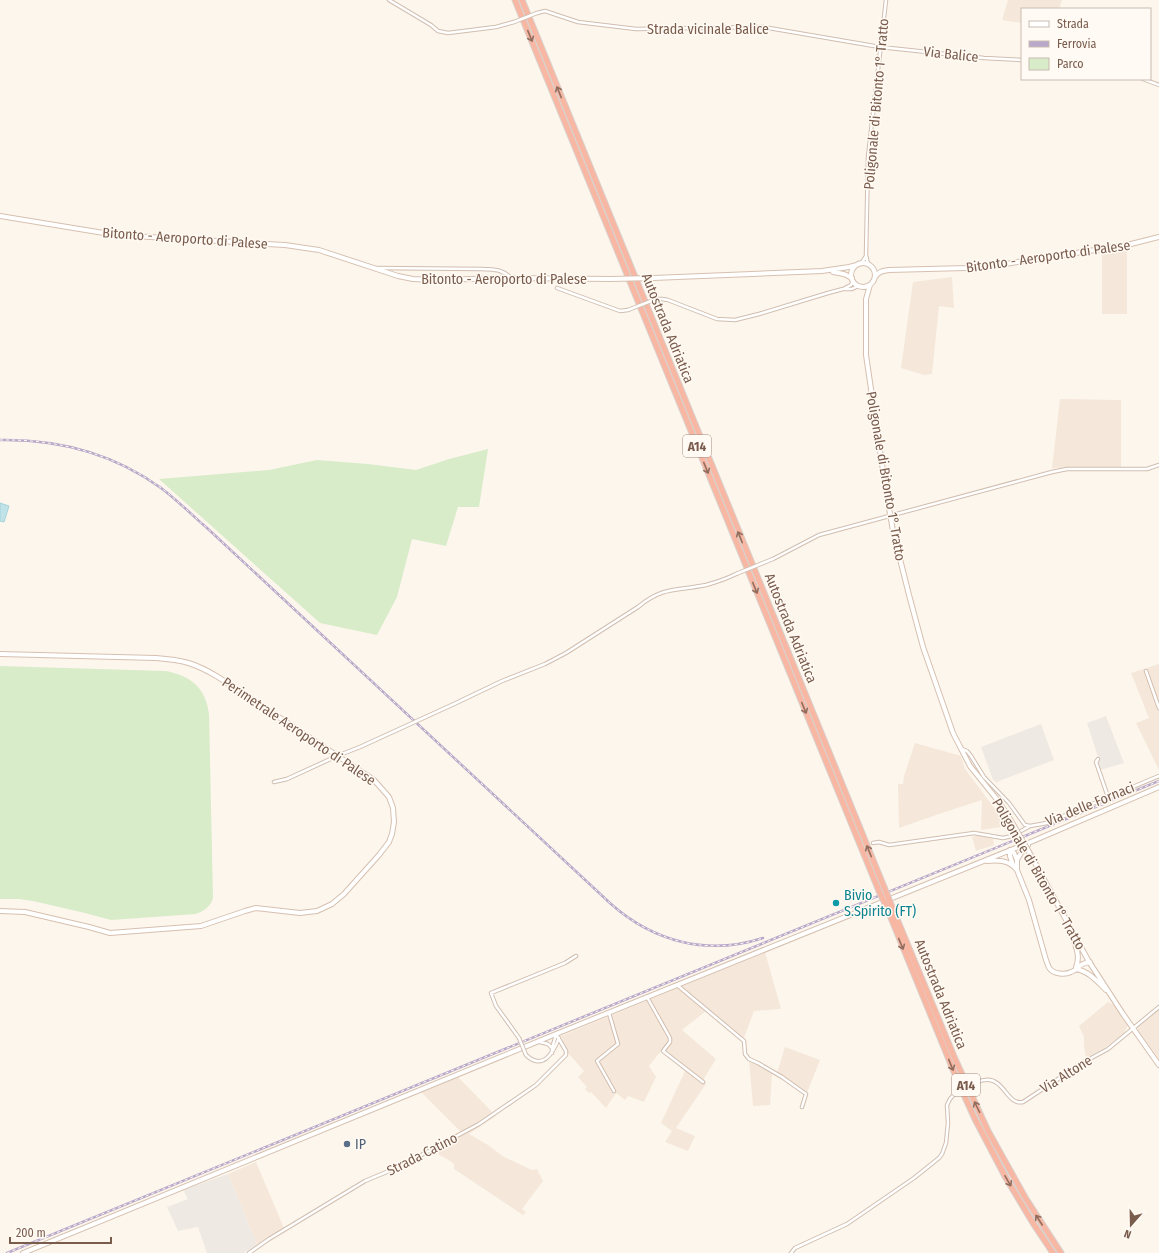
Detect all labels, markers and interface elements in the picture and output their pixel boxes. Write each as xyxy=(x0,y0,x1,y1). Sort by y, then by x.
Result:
legend xyxy=(1021,8,1151,80)
text: Strada xyxy=(1057,17,1089,31)
street label: Poligonale di Bitonto 1° Tratto xyxy=(861,18,892,190)
street label: Strada vicinale Balice xyxy=(647,21,769,38)
one-way arrow xyxy=(527,30,534,42)
text: Ferrovia xyxy=(1057,37,1096,51)
street label: Via Balice xyxy=(923,43,979,66)
text: Parco xyxy=(1057,57,1084,71)
one-way arrow xyxy=(555,87,563,99)
street label: Bitonto - Aeroporto di Palese xyxy=(102,224,268,253)
street label: Bitonto - Aeroporto di Palese xyxy=(965,237,1131,276)
street label: Bitonto - Aeroporto di Palese xyxy=(421,271,587,288)
street label: Autostrada Adriatica xyxy=(638,271,697,386)
street label: Poligonale di Bitonto 1° Tratto xyxy=(862,390,909,562)
road number: A14 xyxy=(683,435,711,457)
one-way arrow xyxy=(702,461,710,473)
one-way arrow xyxy=(736,531,744,543)
street label: Autostrada Adriatica xyxy=(761,571,820,686)
one-way arrow xyxy=(752,581,759,593)
street label: Perimetrale Aeroporto di Palese xyxy=(219,674,379,789)
one-way arrow xyxy=(801,702,809,714)
street label: Via delle Fornaci xyxy=(1043,779,1137,830)
street label: Poligonale di Bitonto 1° Tratto xyxy=(988,796,1089,953)
one-way arrow xyxy=(865,846,873,858)
place label: Bivio S.Spirito (FT) xyxy=(844,887,916,920)
marker: Bivio S.Spirito (FT) xyxy=(831,898,841,908)
street label: Autostrada Adriatica xyxy=(911,937,970,1052)
one-way arrow xyxy=(898,938,906,950)
street label: Via Altone xyxy=(1037,1052,1095,1097)
one-way arrow xyxy=(947,1058,955,1070)
road number: A14 xyxy=(952,1074,980,1096)
one-way arrow xyxy=(972,1101,980,1113)
street label: Strada Catino xyxy=(384,1129,460,1180)
place label: IP xyxy=(355,1136,366,1153)
marker: IP xyxy=(342,1139,352,1149)
one-way arrow xyxy=(1005,1175,1012,1187)
north arrow xyxy=(1111,1205,1151,1245)
one-way arrow xyxy=(1035,1215,1044,1226)
scale bar xyxy=(10,1219,111,1245)
text: 200 m xyxy=(16,1226,46,1240)
text: N xyxy=(1122,1227,1133,1241)

